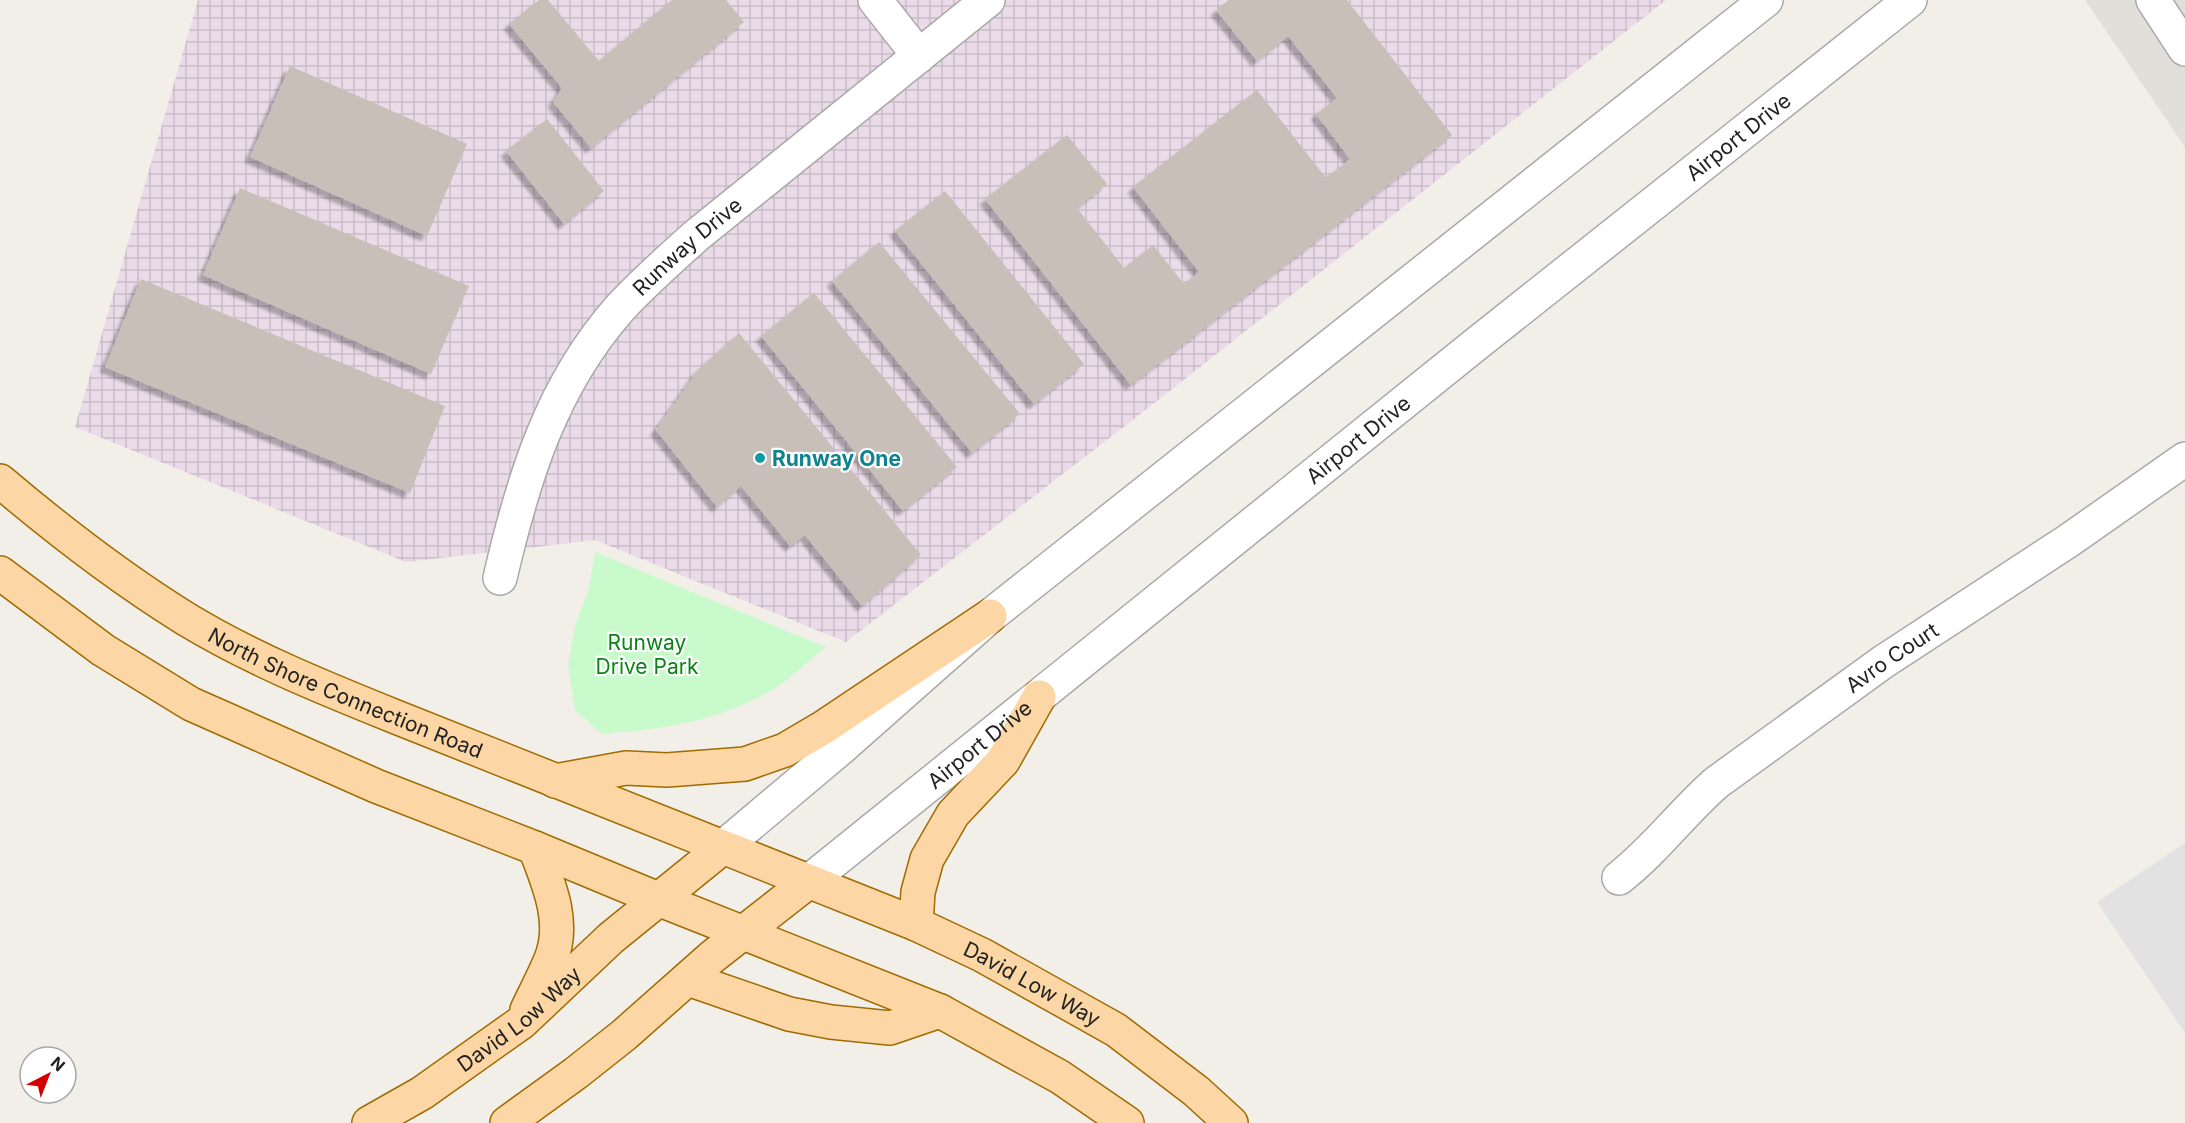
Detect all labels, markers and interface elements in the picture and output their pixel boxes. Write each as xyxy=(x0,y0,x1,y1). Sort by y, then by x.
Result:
street label: Airport Drive xyxy=(1681,87,1795,186)
street label: Runway Drive xyxy=(627,192,747,300)
street label: Airport Drive xyxy=(1301,390,1415,489)
place label: Runway One xyxy=(772,446,901,471)
marker: Runway One xyxy=(753,451,767,465)
street label: Avro Court xyxy=(1841,617,1943,698)
street label: North Shore Connection Road xyxy=(204,622,487,763)
park label: Runway Drive Park xyxy=(596,630,699,679)
street label: Airport Drive xyxy=(922,695,1036,793)
street label: David Low Way xyxy=(960,936,1105,1031)
street label: David Low Way xyxy=(452,961,586,1077)
north arrow xyxy=(18,1045,78,1105)
text: N xyxy=(47,1052,69,1075)

